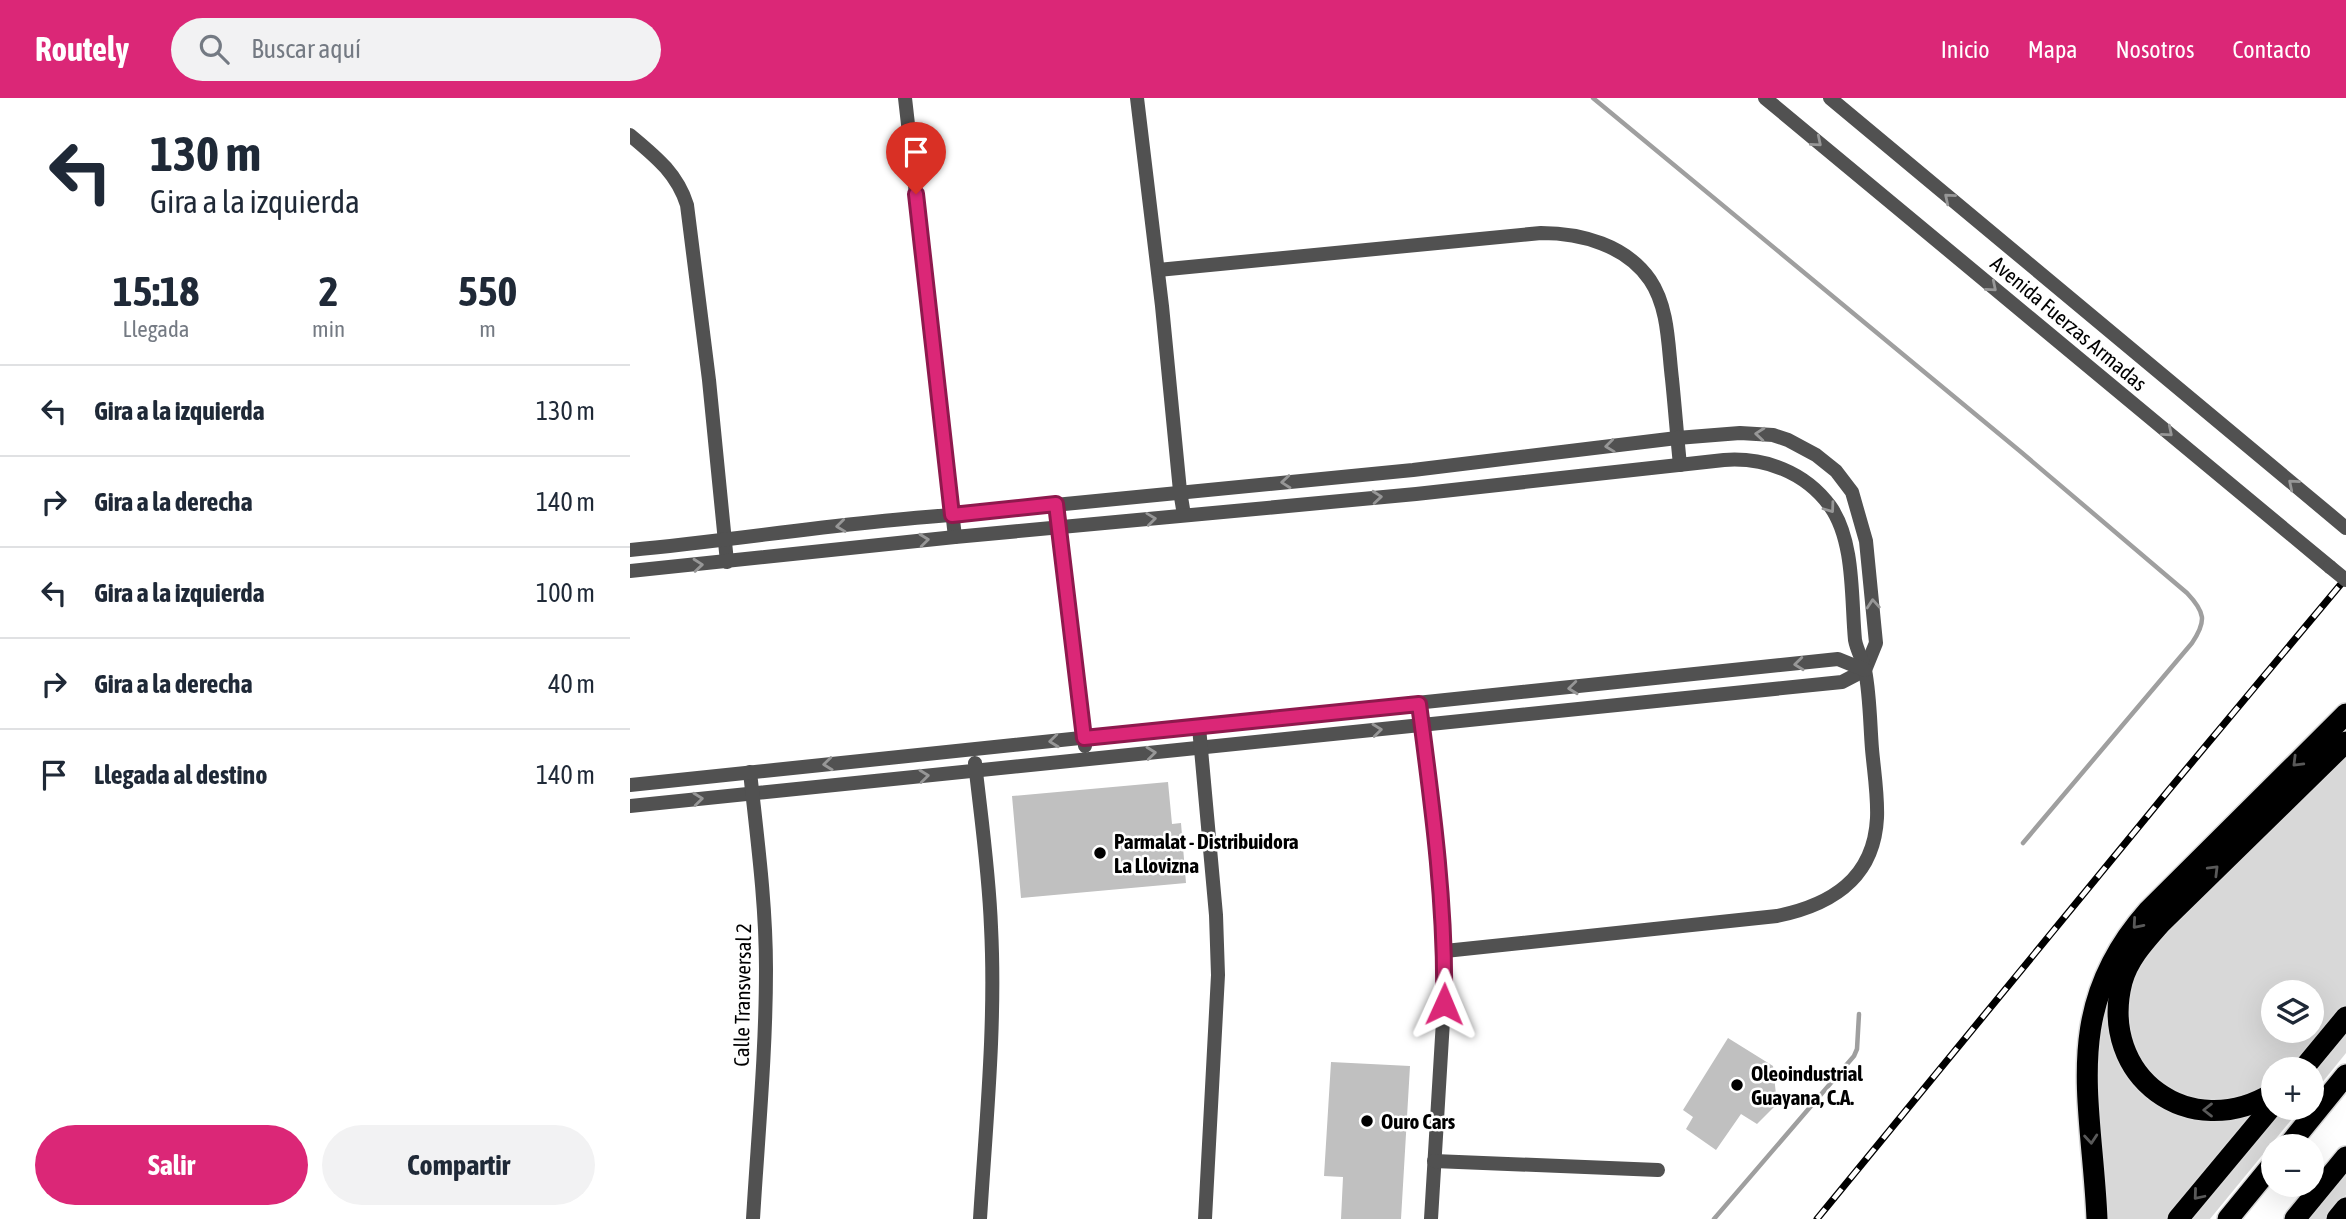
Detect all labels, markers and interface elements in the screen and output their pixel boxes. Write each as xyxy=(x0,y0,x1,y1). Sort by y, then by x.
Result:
search box xyxy=(171,18,661,81)
text: Routely xyxy=(35,30,129,68)
icon: search xyxy=(195,30,233,68)
text: Buscar aquí xyxy=(251,34,361,64)
text: Inicio xyxy=(1941,36,1990,63)
text: Mapa xyxy=(2028,36,2077,63)
text: Nosotros xyxy=(2115,36,2194,63)
text: Contacto xyxy=(2232,36,2311,63)
pin xyxy=(886,122,946,194)
text: 130 m xyxy=(150,125,261,181)
icon: left xyxy=(35,126,126,217)
icon: arrive xyxy=(897,133,935,171)
one-way arrow xyxy=(1810,133,1822,146)
text: Gira a la izquierda xyxy=(150,183,360,220)
one-way arrow xyxy=(1945,194,1958,206)
street label: Avenida Fuerzas Armadas xyxy=(1986,251,2152,395)
text: 15:18 xyxy=(113,267,199,315)
text: 2 xyxy=(319,267,338,315)
text: 550 xyxy=(458,267,517,315)
one-way arrow xyxy=(1984,279,1997,291)
text: Llegada xyxy=(123,316,190,342)
text: min xyxy=(312,316,345,342)
text: m xyxy=(479,316,496,342)
icon: left xyxy=(35,392,73,430)
text: Gira a la izquierda xyxy=(94,396,265,426)
text: 130 m xyxy=(536,396,595,426)
one-way arrow xyxy=(2159,424,2172,436)
one-way arrow xyxy=(1754,427,1765,442)
one-way arrow xyxy=(1604,438,1616,453)
one-way arrow xyxy=(1281,474,1292,489)
one-way arrow xyxy=(2289,480,2301,493)
icon: right xyxy=(35,483,73,521)
text: Gira a la derecha xyxy=(94,487,253,517)
text: 140 m xyxy=(536,487,595,517)
one-way arrow xyxy=(1372,490,1383,505)
one-way arrow xyxy=(1821,500,1834,513)
one-way arrow xyxy=(1145,511,1156,526)
one-way arrow xyxy=(835,518,846,533)
one-way arrow xyxy=(919,533,930,548)
one-way arrow xyxy=(692,557,704,572)
icon: left xyxy=(35,574,73,612)
text: Gira a la izquierda xyxy=(94,578,265,608)
text: 100 m xyxy=(536,578,595,608)
one-way arrow xyxy=(1866,598,1881,609)
one-way arrow xyxy=(1793,656,1805,671)
icon: right xyxy=(35,665,73,703)
text: Gira a la derecha xyxy=(94,669,253,699)
text: 40 m xyxy=(548,669,595,699)
one-way arrow xyxy=(1567,680,1578,695)
one-way arrow xyxy=(1372,723,1383,738)
one-way arrow xyxy=(1048,733,1059,748)
one-way arrow xyxy=(1145,746,1156,761)
one-way arrow xyxy=(2293,754,2306,767)
icon: arrive xyxy=(35,756,73,794)
one-way arrow xyxy=(822,756,833,771)
text: Llegada al destino xyxy=(94,760,267,790)
text: 140 m xyxy=(536,760,595,790)
one-way arrow xyxy=(918,769,930,784)
one-way arrow xyxy=(693,792,704,807)
place label: Parmalat - Distribuidora La Llovizna xyxy=(1114,829,1299,877)
marker: Parmalat - Distribuidora La Llovizna xyxy=(1092,845,1108,861)
one-way arrow xyxy=(2206,866,2219,879)
one-way arrow xyxy=(2133,915,2145,928)
street label: Calle Transversal 2 xyxy=(729,923,755,1067)
position arrow xyxy=(1407,967,1481,1041)
map controls xyxy=(2261,980,2324,1197)
button: layers xyxy=(2261,980,2324,1043)
button: + xyxy=(2261,1057,2324,1120)
place label: Oleoindustrial Guayana, C.A. xyxy=(1751,1061,1863,1109)
marker: Oleoindustrial Guayana, C.A. xyxy=(1729,1077,1745,1093)
one-way arrow xyxy=(2202,1102,2213,1118)
place label: Ouro Cars xyxy=(1381,1109,1456,1133)
marker: Ouro Cars xyxy=(1359,1113,1375,1129)
button: Salir xyxy=(35,1125,308,1205)
button: Compartir xyxy=(322,1125,595,1205)
one-way arrow xyxy=(2083,1134,2098,1145)
button: − xyxy=(2261,1134,2324,1197)
one-way arrow xyxy=(2194,1187,2206,1200)

